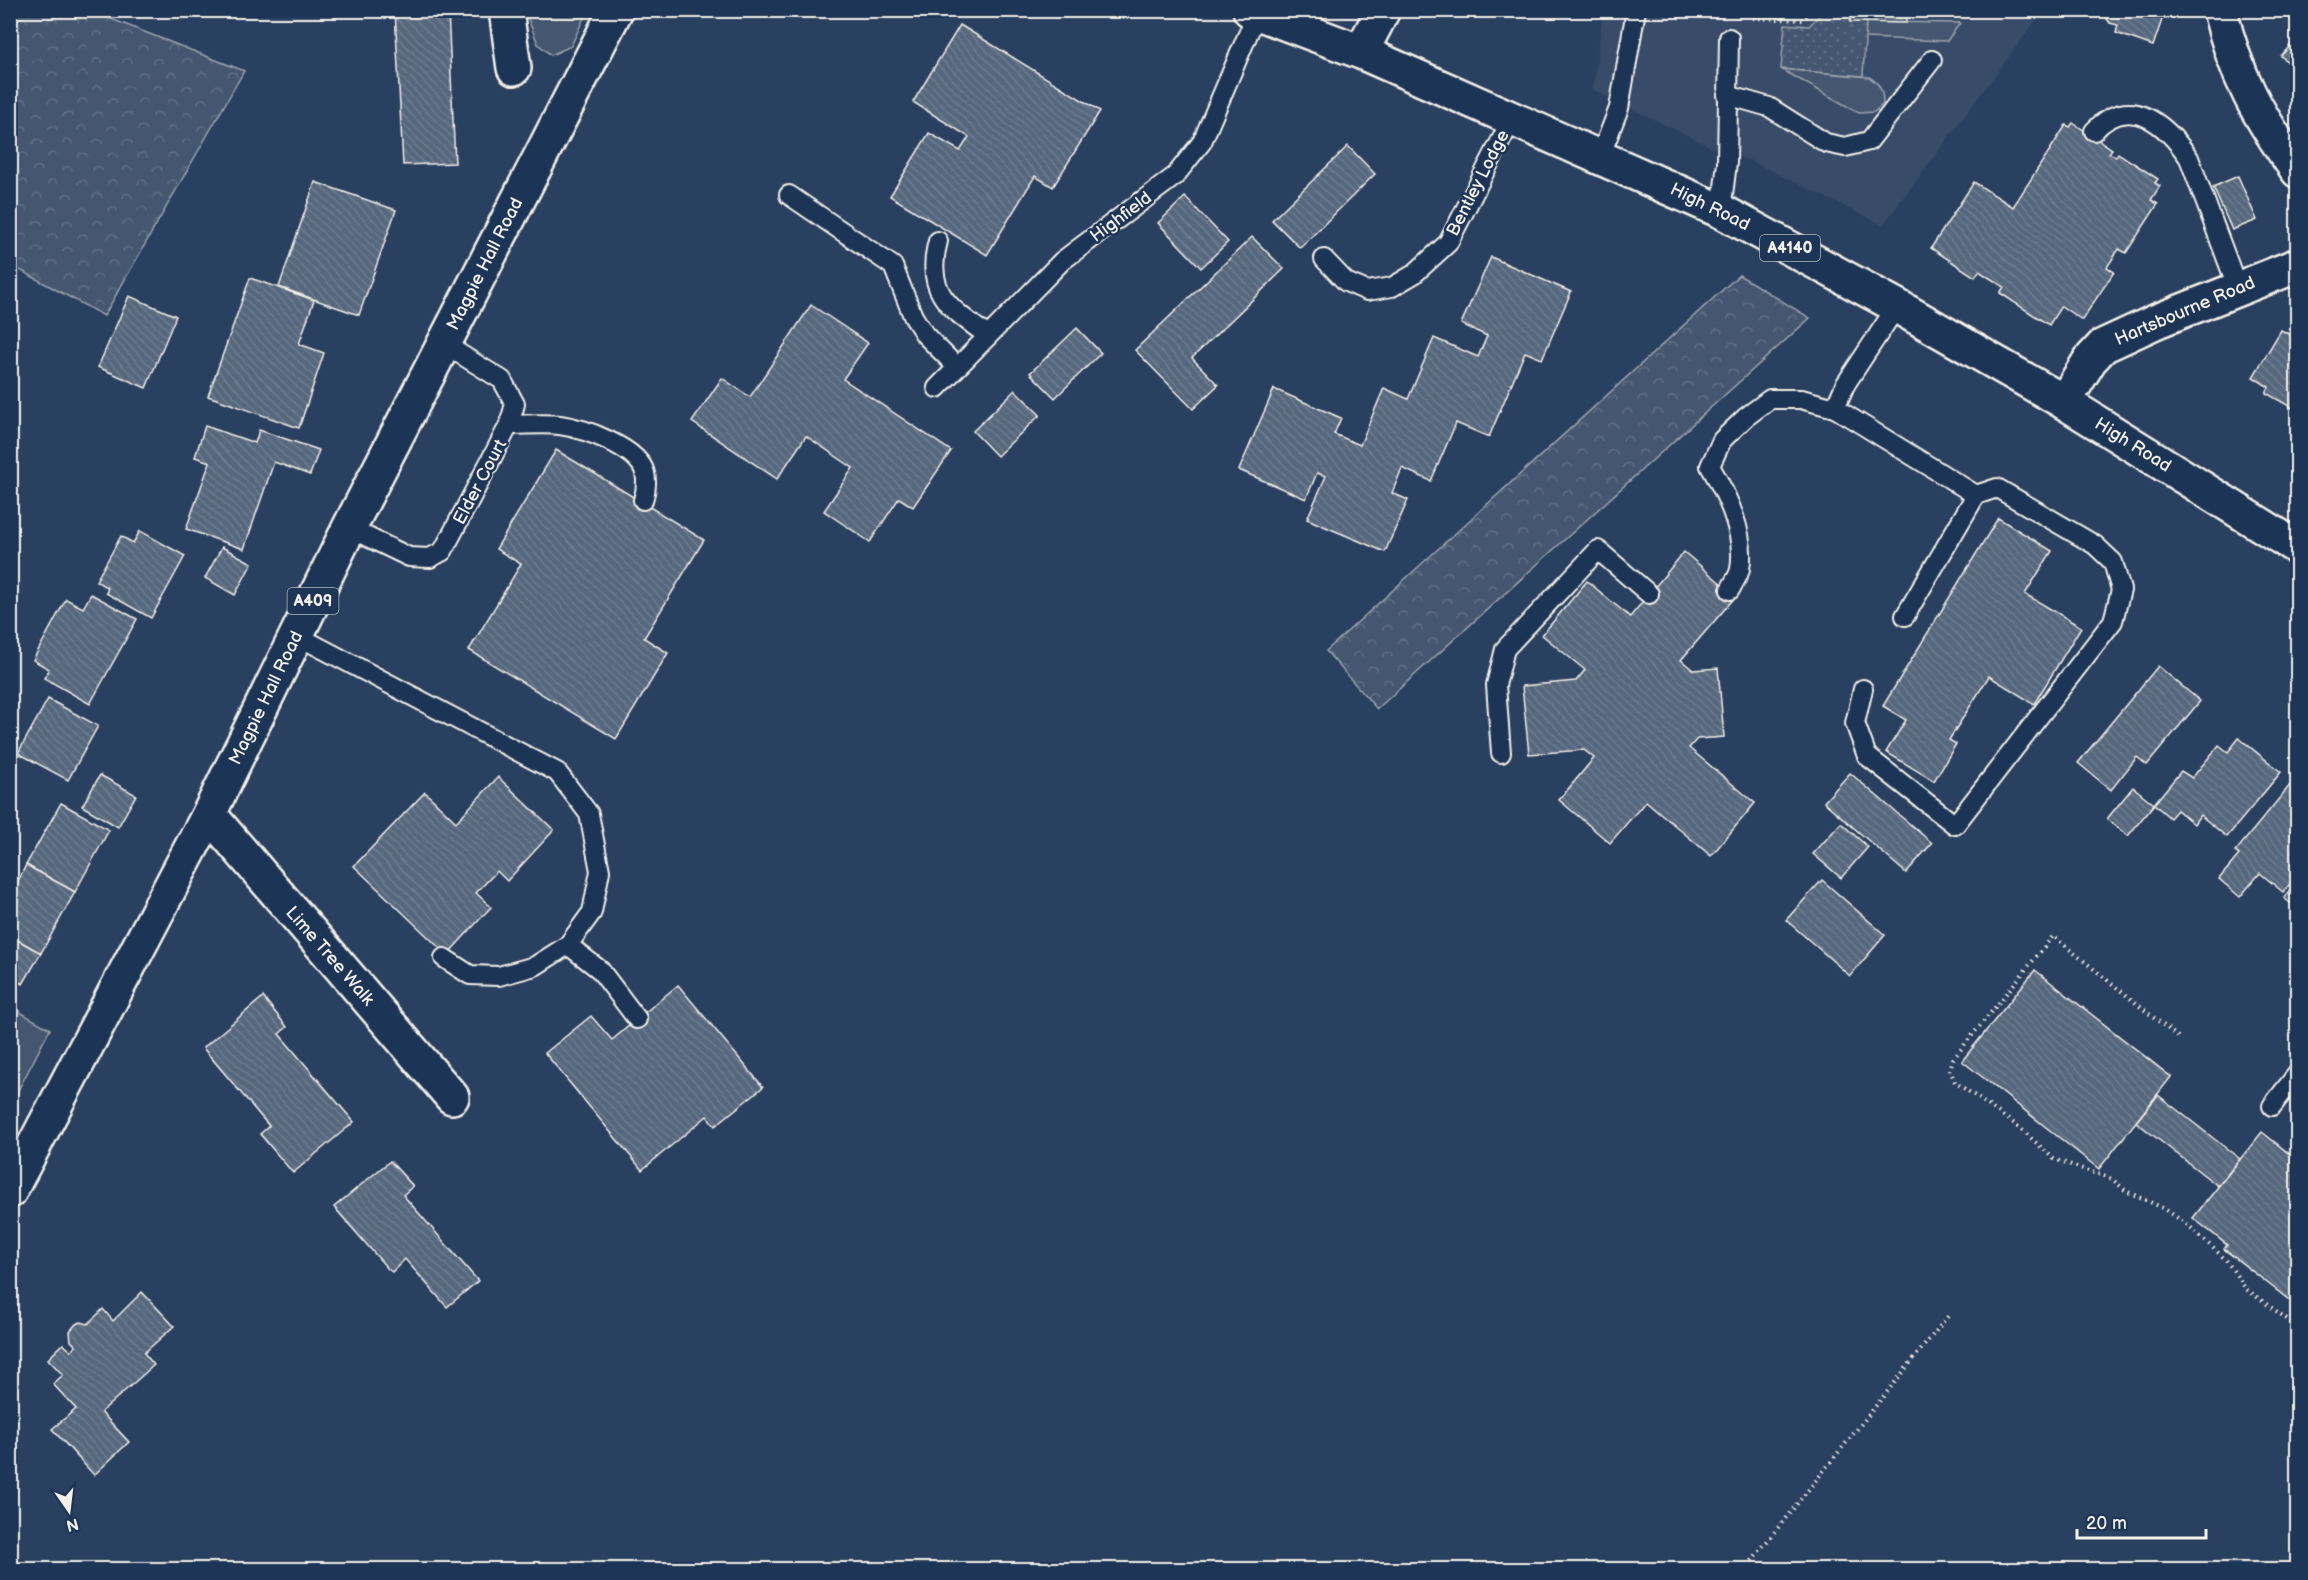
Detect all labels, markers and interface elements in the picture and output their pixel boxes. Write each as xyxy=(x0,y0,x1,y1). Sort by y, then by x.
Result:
street label: Bentley Lodge xyxy=(1442,126,1514,240)
street label: High Road xyxy=(1667,179,1753,235)
street label: Highfield xyxy=(1086,187,1156,247)
street label: Magpie Hall Road xyxy=(442,194,528,334)
road number: A4140 xyxy=(1760,235,1820,261)
street label: Hartsbourne Road xyxy=(2112,272,2258,350)
street label: High Road xyxy=(2091,413,2175,477)
street label: Elder Court xyxy=(449,436,511,528)
road number: A409 xyxy=(288,588,338,614)
street label: Magpie Hall Road xyxy=(225,628,307,768)
street label: Lime Tree Walk xyxy=(281,902,379,1010)
north arrow xyxy=(39,1481,99,1541)
scale bar xyxy=(2077,1502,2206,1540)
text: N xyxy=(64,1513,80,1535)
text: 20 m xyxy=(2086,1513,2127,1534)

